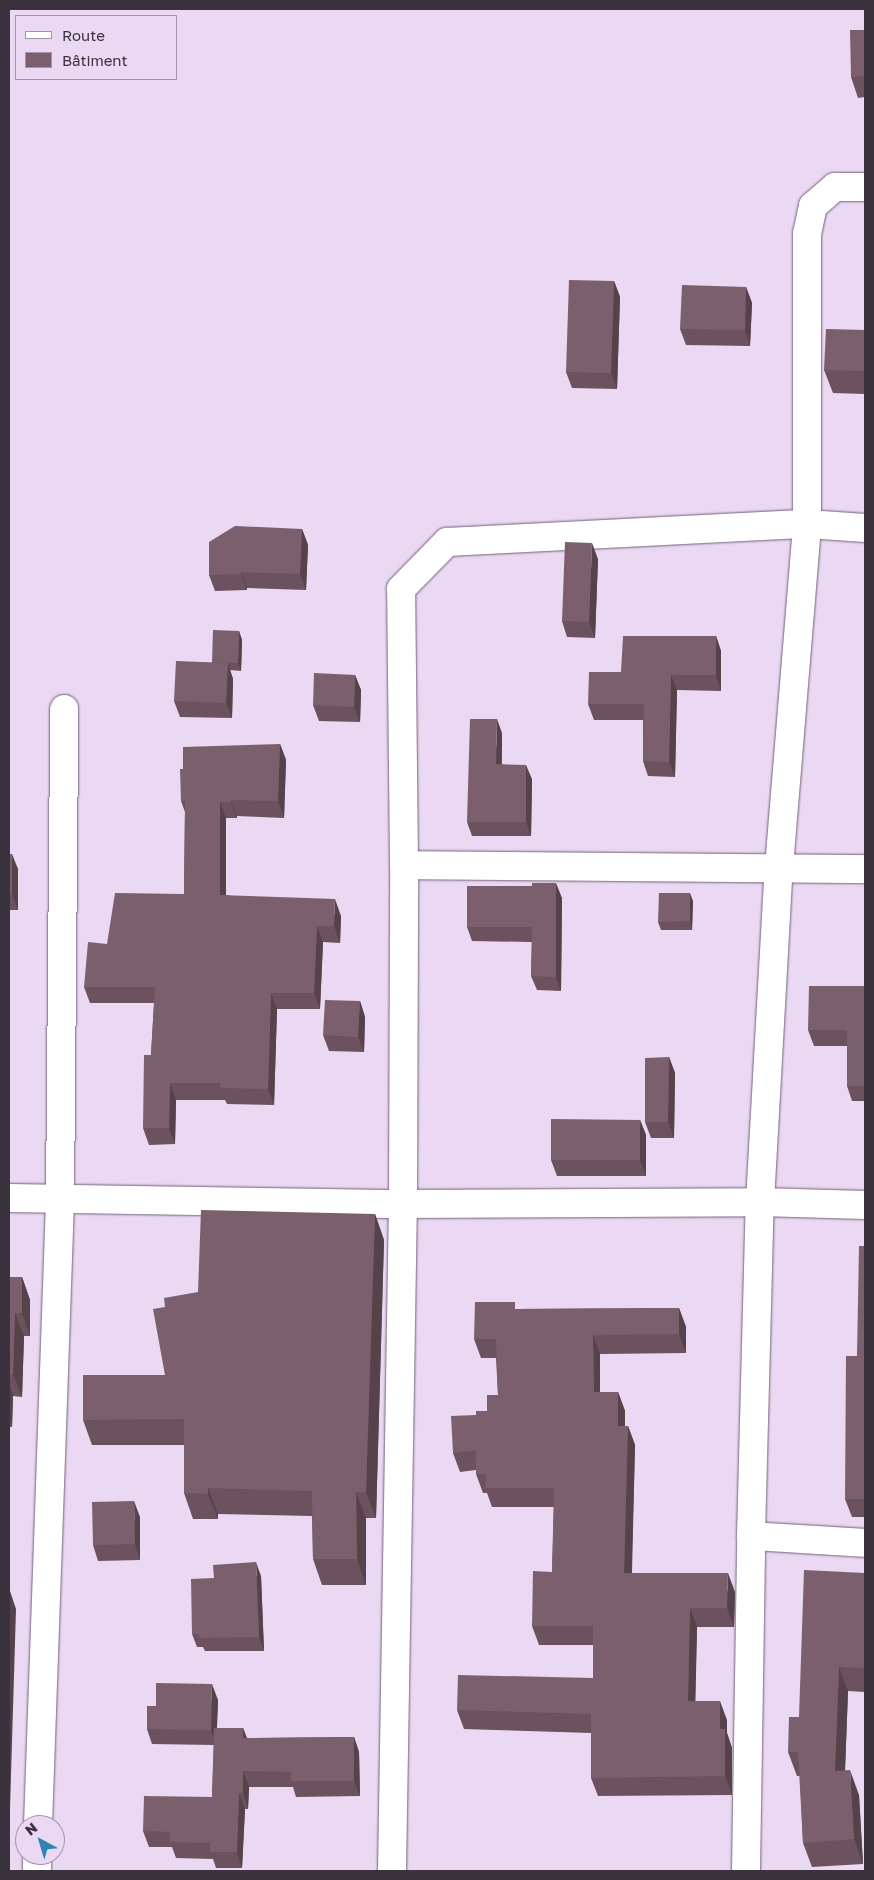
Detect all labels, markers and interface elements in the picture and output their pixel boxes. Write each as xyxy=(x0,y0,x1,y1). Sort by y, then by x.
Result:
legend xyxy=(15,15,178,80)
text: Route xyxy=(62,26,105,44)
text: Bâtiment xyxy=(62,51,127,69)
north arrow xyxy=(15,1815,65,1865)
text: N xyxy=(21,1819,40,1839)

